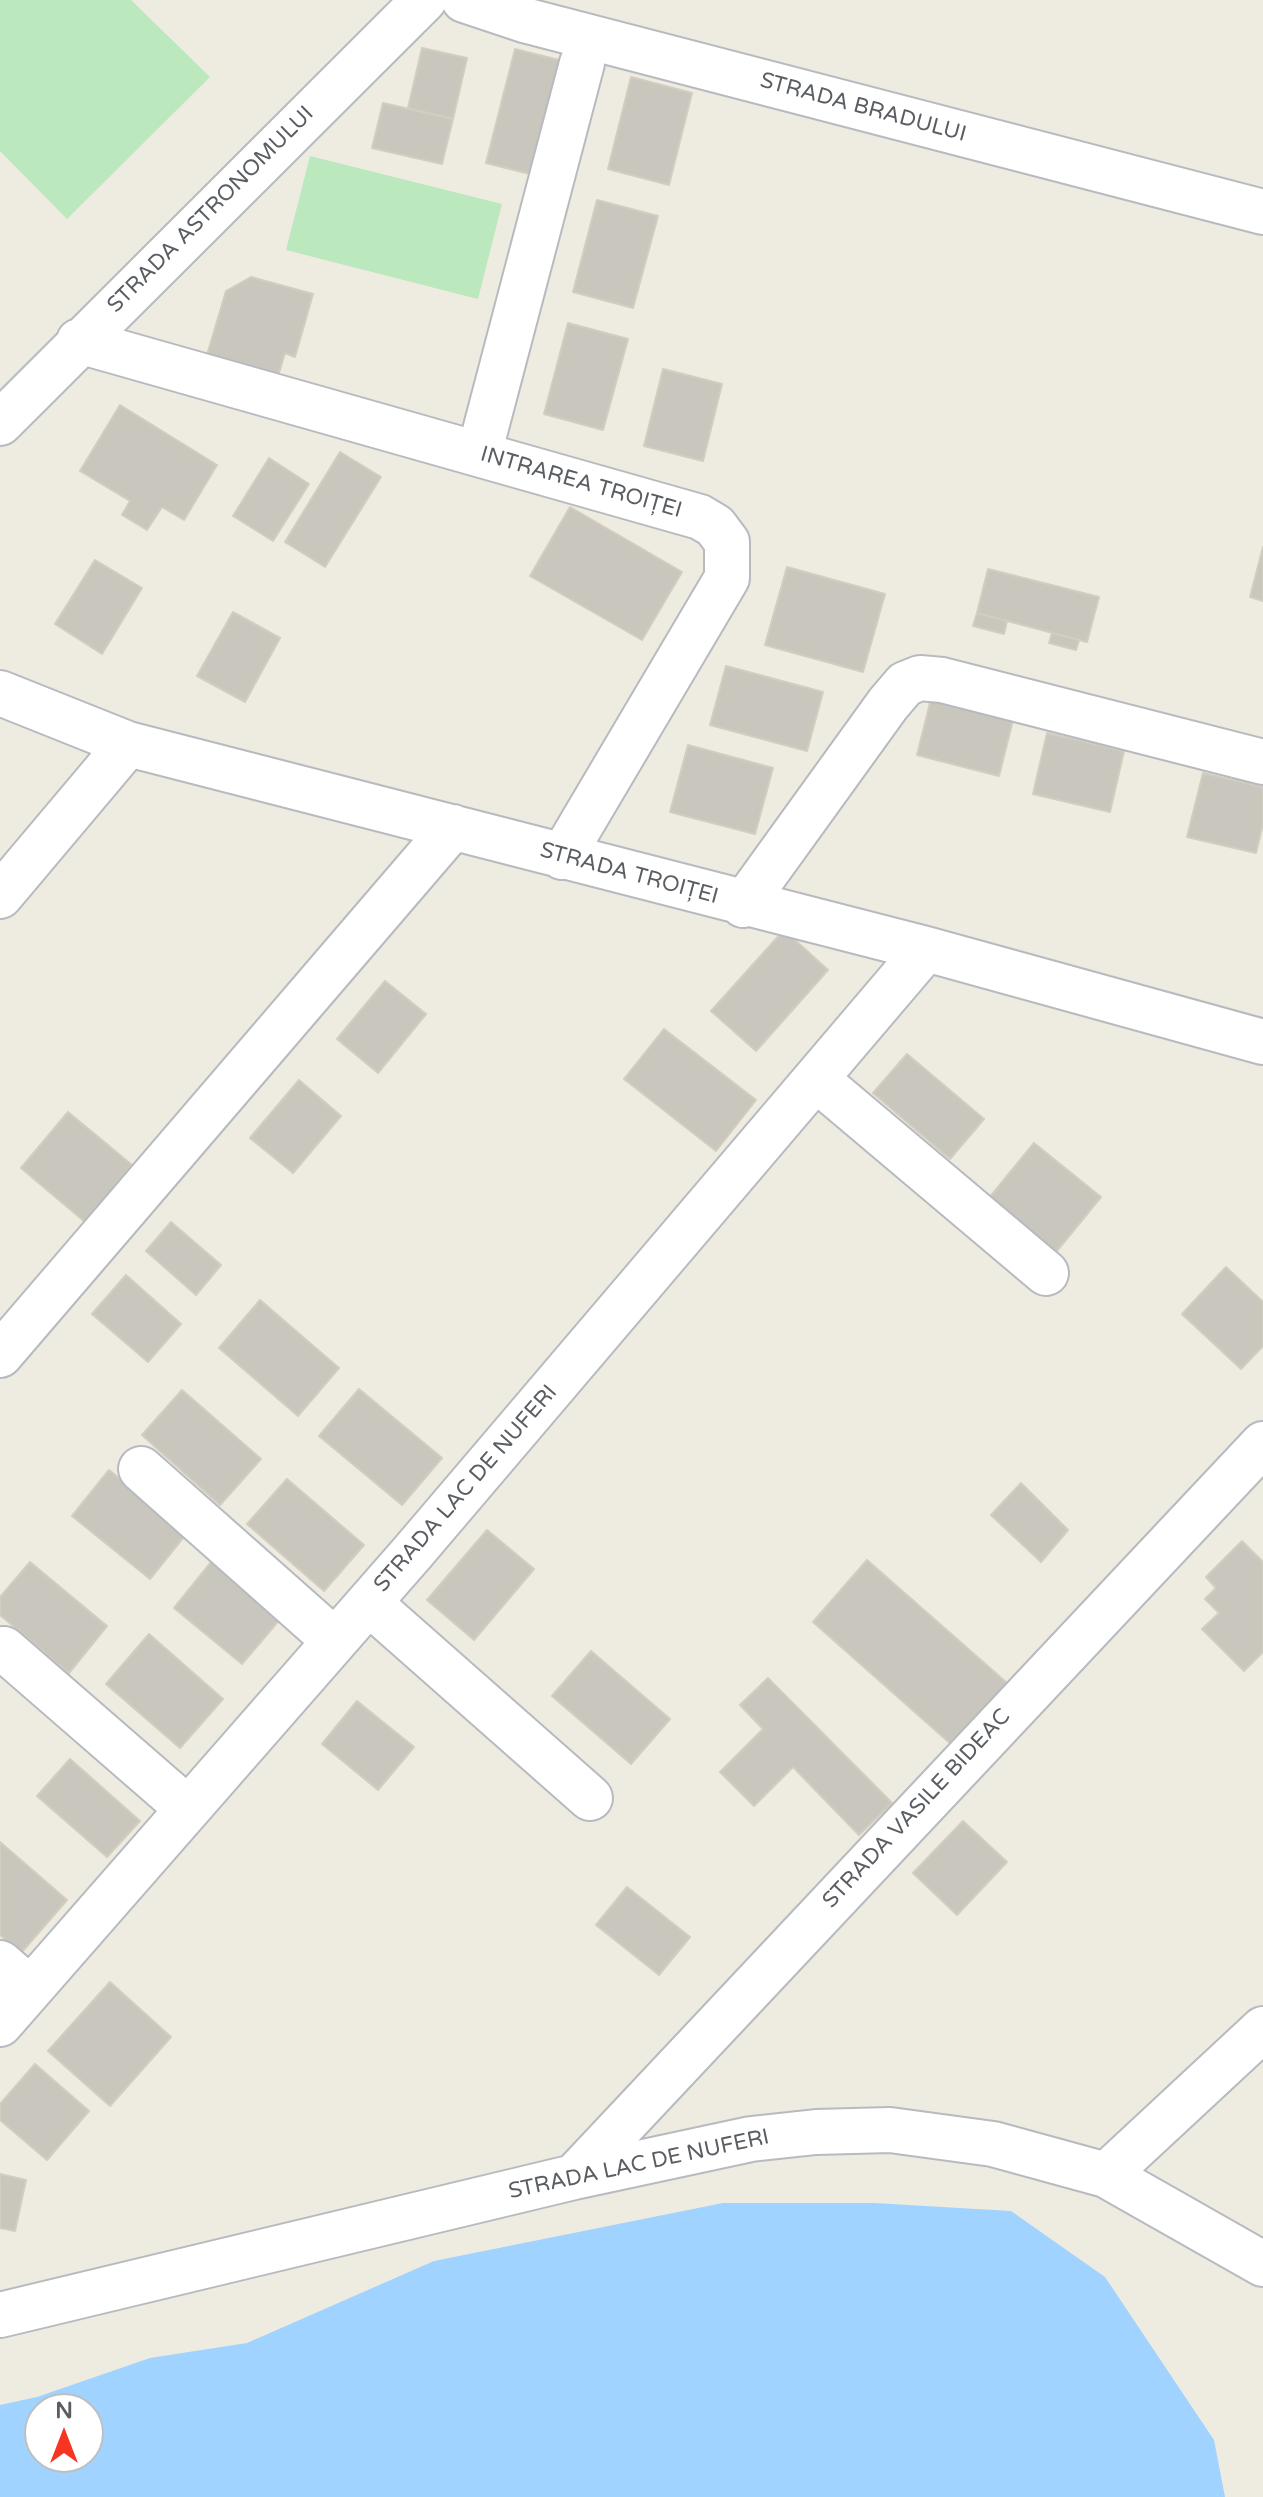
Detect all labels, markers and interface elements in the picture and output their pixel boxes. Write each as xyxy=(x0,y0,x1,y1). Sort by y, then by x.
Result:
street label: STRADA BRADULUI xyxy=(757,68,969,148)
street label: STRADA ASTRONOMULUI xyxy=(102,101,320,319)
street label: INTRAREA TROIȚEI xyxy=(477,442,685,524)
street label: STRADA TROIȚEI xyxy=(537,838,721,910)
street label: STRADA LAC DE NUFERI xyxy=(369,1380,563,1598)
street label: STRADA VASILE BIDEAC xyxy=(818,1704,1016,1914)
street label: STRADA LAC DE NUFERI xyxy=(506,2124,772,2206)
north arrow xyxy=(24,2393,104,2473)
text: N xyxy=(55,2398,73,2424)

